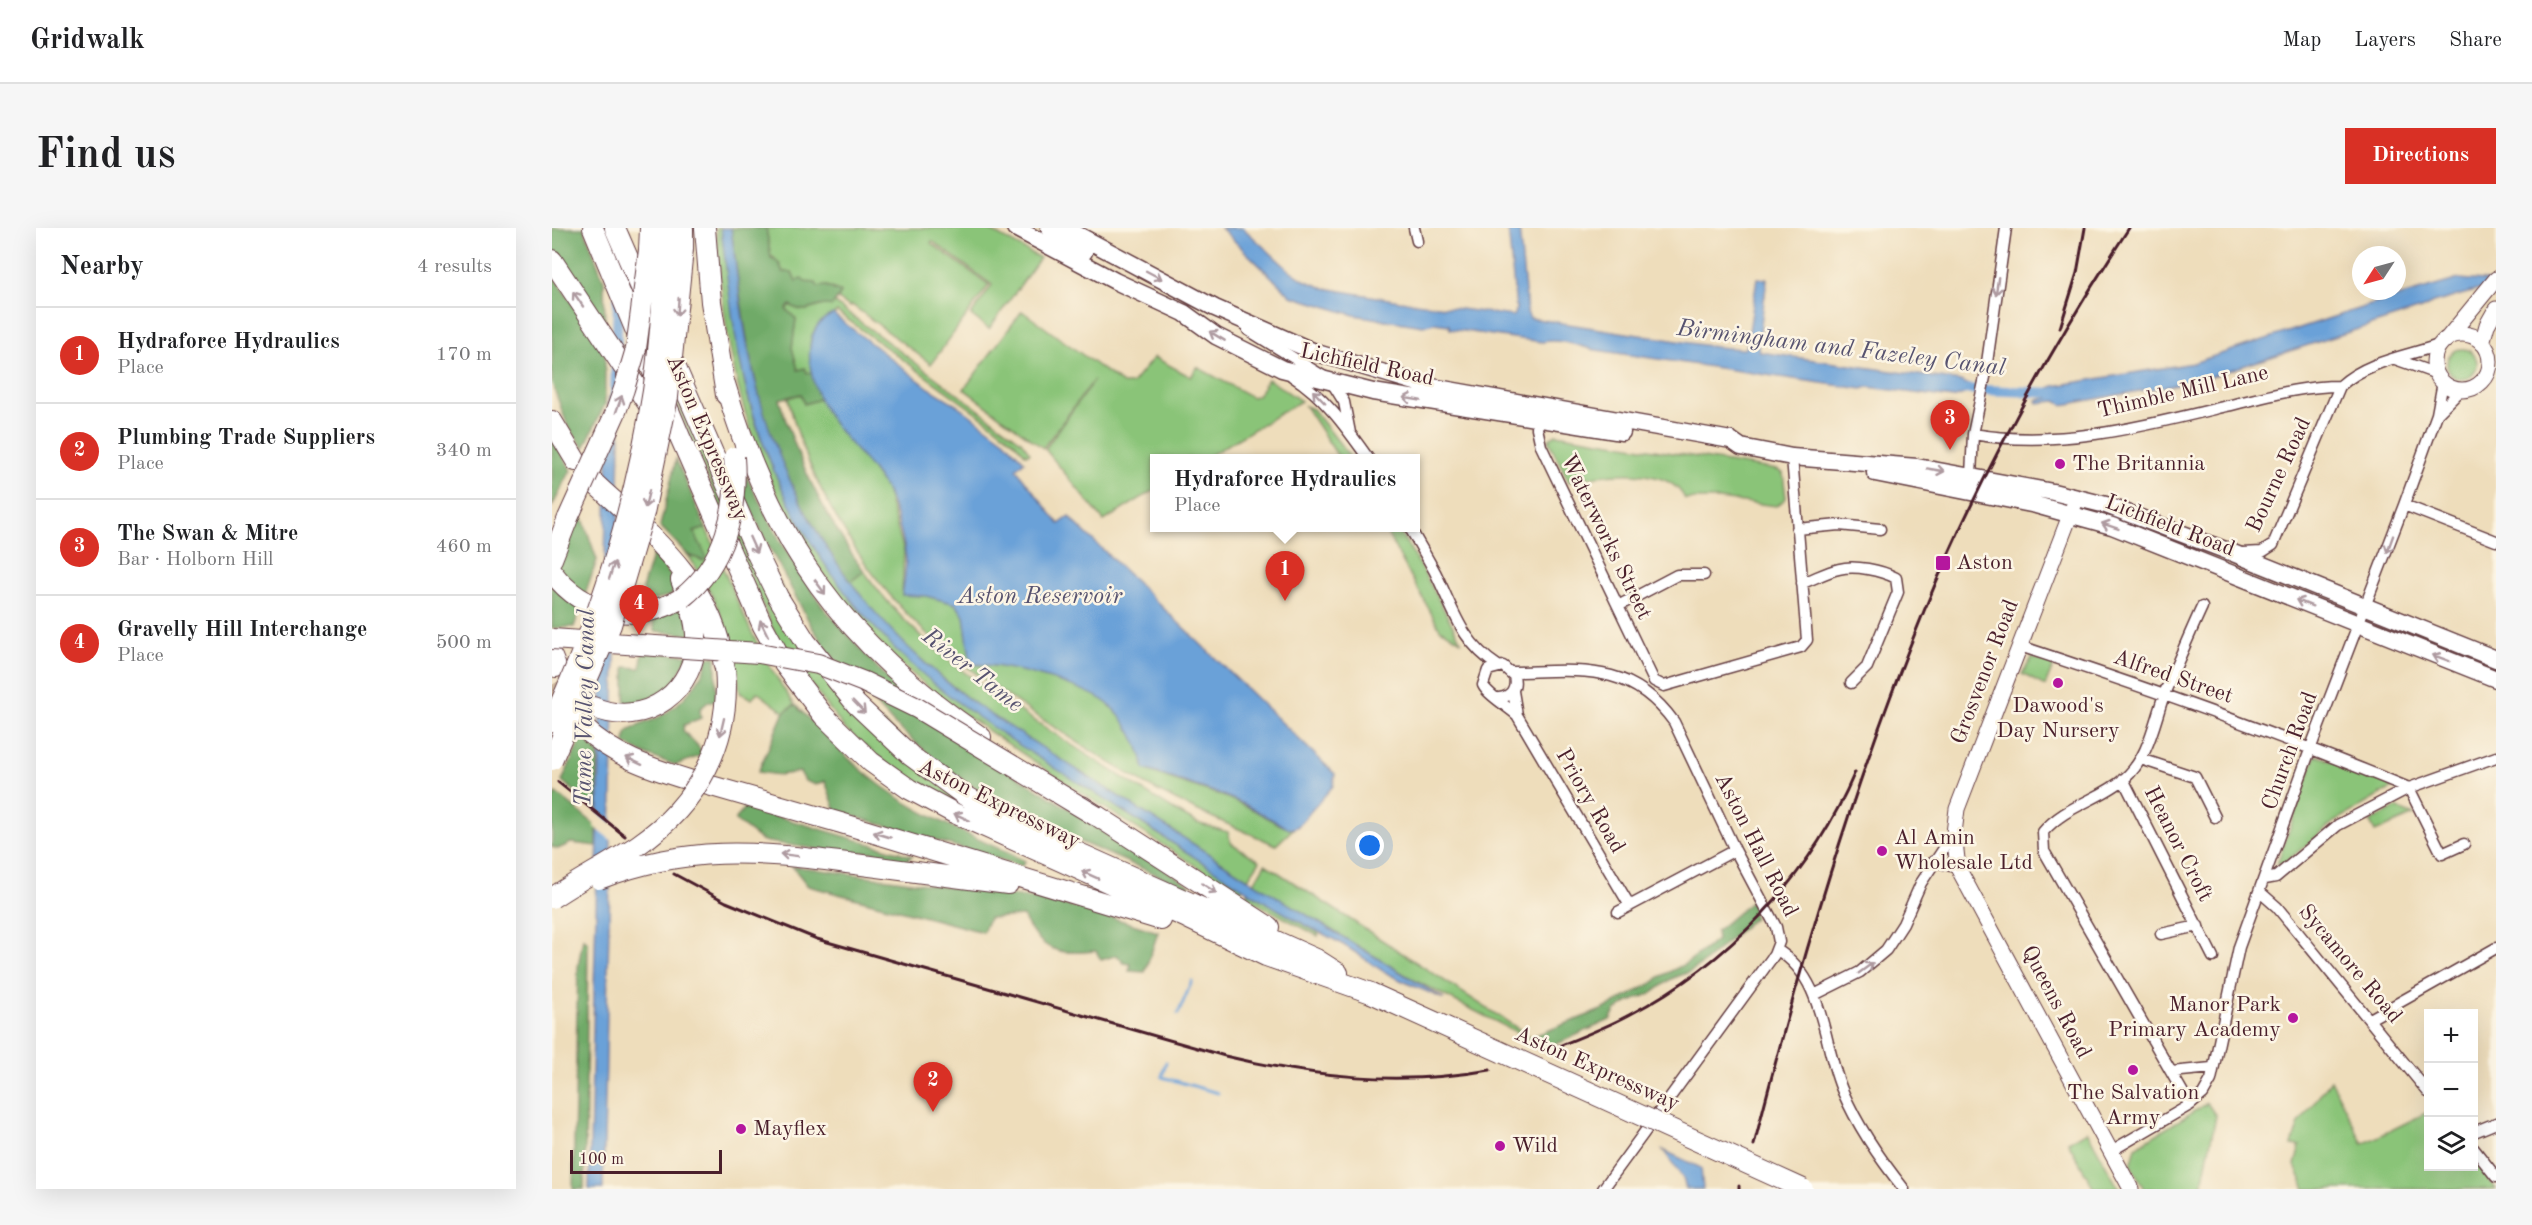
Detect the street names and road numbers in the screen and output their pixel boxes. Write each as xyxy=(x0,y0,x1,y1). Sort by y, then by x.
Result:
street label: Lichfield Road xyxy=(1298,340,1436,390)
street label: Aston Expressway xyxy=(662,352,752,524)
street label: Thimble Mill Lane xyxy=(2095,362,2271,422)
street label: Bourne Road xyxy=(2243,414,2315,536)
street label: Waterworks Street xyxy=(1556,451,1656,623)
street label: Lichfield Road xyxy=(2102,491,2238,561)
street label: Grosvenor Road xyxy=(1947,597,2023,747)
street label: Alfred Street xyxy=(2110,646,2236,708)
street label: Church Road xyxy=(2258,689,2322,813)
street label: Priory Road xyxy=(1551,745,1629,857)
street label: Aston Expressway xyxy=(914,755,1084,853)
street label: Aston Hall Road xyxy=(1710,769,1802,921)
street label: Heanor Croft xyxy=(2140,783,2216,905)
street label: Sycamore Road xyxy=(2294,900,2406,1028)
street label: Queens Road xyxy=(2017,942,2095,1062)
street label: Aston Expressway xyxy=(1511,1023,1683,1115)

